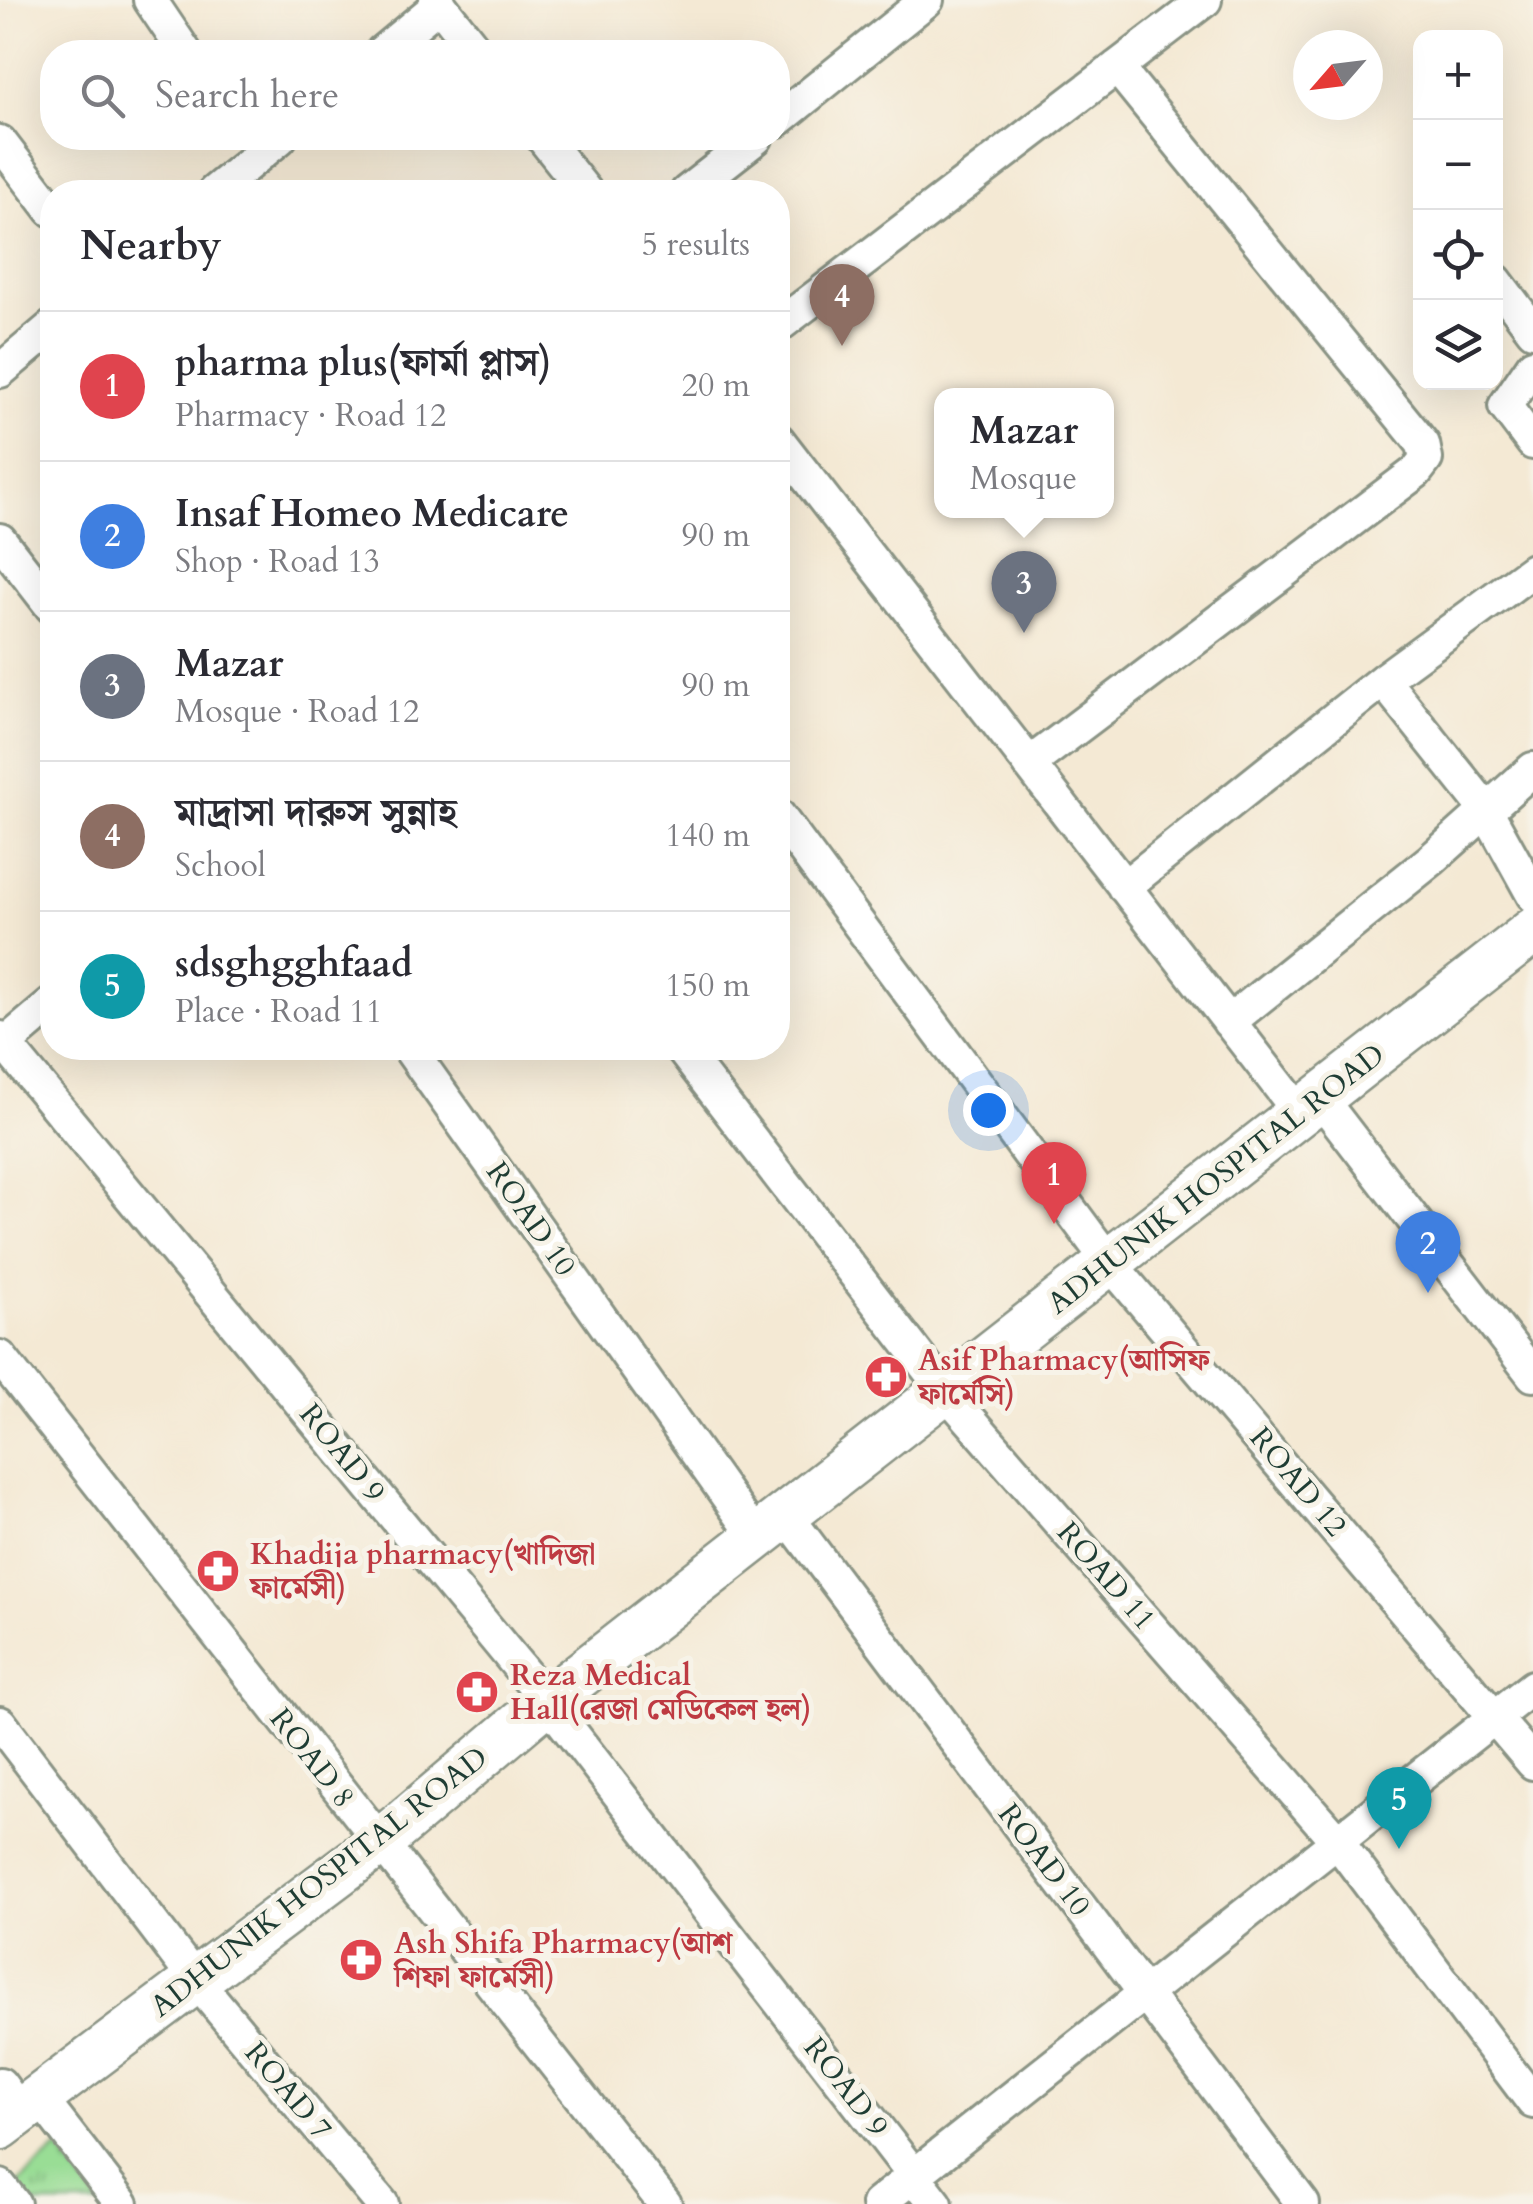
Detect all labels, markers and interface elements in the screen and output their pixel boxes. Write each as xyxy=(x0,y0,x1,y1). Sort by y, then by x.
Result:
north arrow xyxy=(1293,30,1383,120)
map controls xyxy=(1413,30,1503,390)
button: + xyxy=(1413,30,1503,120)
search box xyxy=(40,40,790,150)
icon: search xyxy=(75,68,130,123)
text: Search here xyxy=(155,69,339,121)
button: − xyxy=(1413,120,1503,210)
button: locate xyxy=(1413,210,1503,300)
text: Nearby xyxy=(80,217,222,274)
text: 5 results xyxy=(642,223,750,267)
pin: 4 xyxy=(810,264,874,346)
button: layers xyxy=(1413,300,1503,390)
text: pharma plus(ফার্মা প্লাস) xyxy=(175,337,551,389)
text: 1 xyxy=(104,364,121,408)
text: 20 m xyxy=(682,364,750,408)
popup xyxy=(934,388,1114,518)
text: Pharmacy · Road 12 xyxy=(175,394,446,438)
text: Mazar xyxy=(970,405,1078,457)
text: Mosque xyxy=(970,457,1077,501)
text: Insaf Homeo Medicare xyxy=(175,488,569,540)
text: 2 xyxy=(104,514,121,558)
text: 90 m xyxy=(682,514,750,558)
text: Shop · Road 13 xyxy=(175,540,380,584)
pin: 3 xyxy=(992,550,1056,633)
text: Mazar xyxy=(175,638,283,690)
text: 3 xyxy=(104,664,121,708)
text: 90 m xyxy=(682,664,750,708)
text: Mosque · Road 12 xyxy=(175,690,419,734)
text: মাদ্রাসা দারুস সুন্নাহ xyxy=(175,787,457,839)
text: 4 xyxy=(104,814,121,858)
text: 140 m xyxy=(665,814,750,858)
text: School xyxy=(175,844,266,888)
text: sdsghgghfaad xyxy=(175,938,413,990)
text: 5 xyxy=(104,964,121,1008)
text: 150 m xyxy=(665,964,750,1008)
text: Place · Road 11 xyxy=(175,990,382,1034)
street label: ADHUNIK HOSPITAL ROAD xyxy=(1039,1034,1393,1324)
your location xyxy=(963,1085,1014,1136)
pin: 1 xyxy=(1022,1142,1086,1224)
street label: ROAD 10 xyxy=(477,1153,585,1285)
pin: 2 xyxy=(1396,1210,1460,1293)
place label: Asif Pharmacy(আসিফ ফার্মেসি) xyxy=(916,1340,1211,1415)
pharmacy icon: Asif Pharmacy(আসিফ ফার্মেসি) xyxy=(863,1354,909,1400)
street label: ROAD 9 xyxy=(290,1395,394,1511)
street label: ROAD 12 xyxy=(1240,1419,1356,1545)
street label: ROAD 11 xyxy=(1047,1513,1165,1639)
place label: Khadija pharmacy(খাদিজা ফার্মেসী) xyxy=(248,1534,596,1609)
pharmacy icon: Khadija pharmacy(খাদিজা ফার্মেসী) xyxy=(195,1548,241,1594)
place label: Reza Medical Hall(রেজা মেডিকেল হল) xyxy=(510,1655,811,1730)
pharmacy icon: Reza Medical Hall(রেজা মেডিকেল হল) xyxy=(454,1669,500,1715)
street label: ROAD 8 xyxy=(260,1700,364,1816)
street label: ADHUNIK HOSPITAL ROAD xyxy=(142,1737,496,2027)
pin: 5 xyxy=(1366,1766,1432,1849)
street label: ROAD 10 xyxy=(988,1795,1100,1925)
place label: Ash Shifa Pharmacy(আশ শিফা ফার্মেসী) xyxy=(392,1923,734,1998)
pharmacy icon: Ash Shifa Pharmacy(আশ শিফা ফার্মেসী) xyxy=(338,1937,384,1983)
street label: ROAD 9 xyxy=(794,2029,898,2145)
street label: ROAD 7 xyxy=(235,2033,341,2149)

